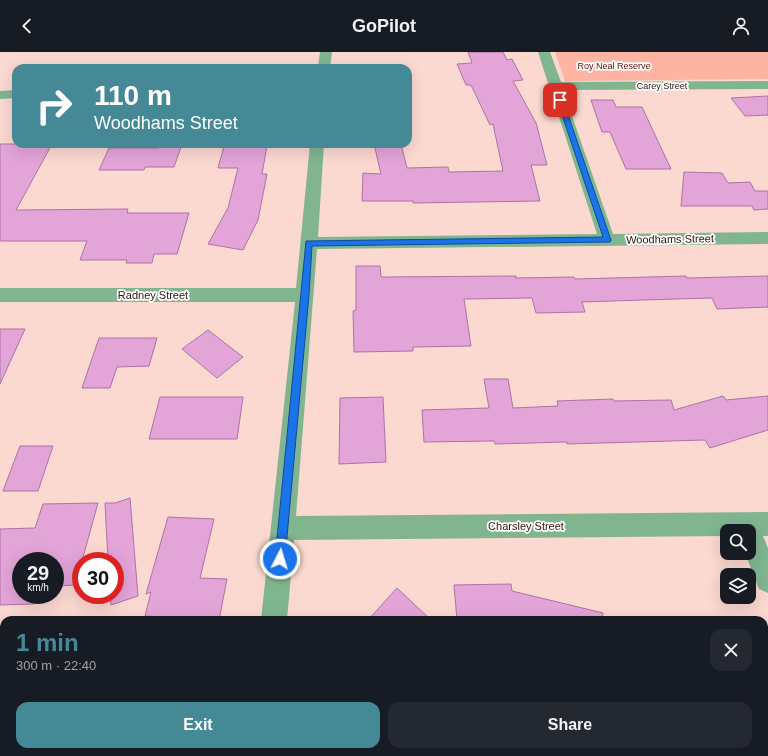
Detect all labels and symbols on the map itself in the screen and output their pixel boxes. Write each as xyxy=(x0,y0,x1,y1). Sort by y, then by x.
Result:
park label: Roy Neal Reserve xyxy=(577,61,651,71)
street label: Carey Street xyxy=(637,81,688,91)
pin xyxy=(543,83,577,117)
street label: Woodhams Street xyxy=(626,232,714,246)
street label: Radney Street xyxy=(118,289,188,301)
street label: Charsley Street xyxy=(488,520,564,532)
position arrow xyxy=(259,538,301,580)
speed limit sign: 30 xyxy=(72,552,124,604)

